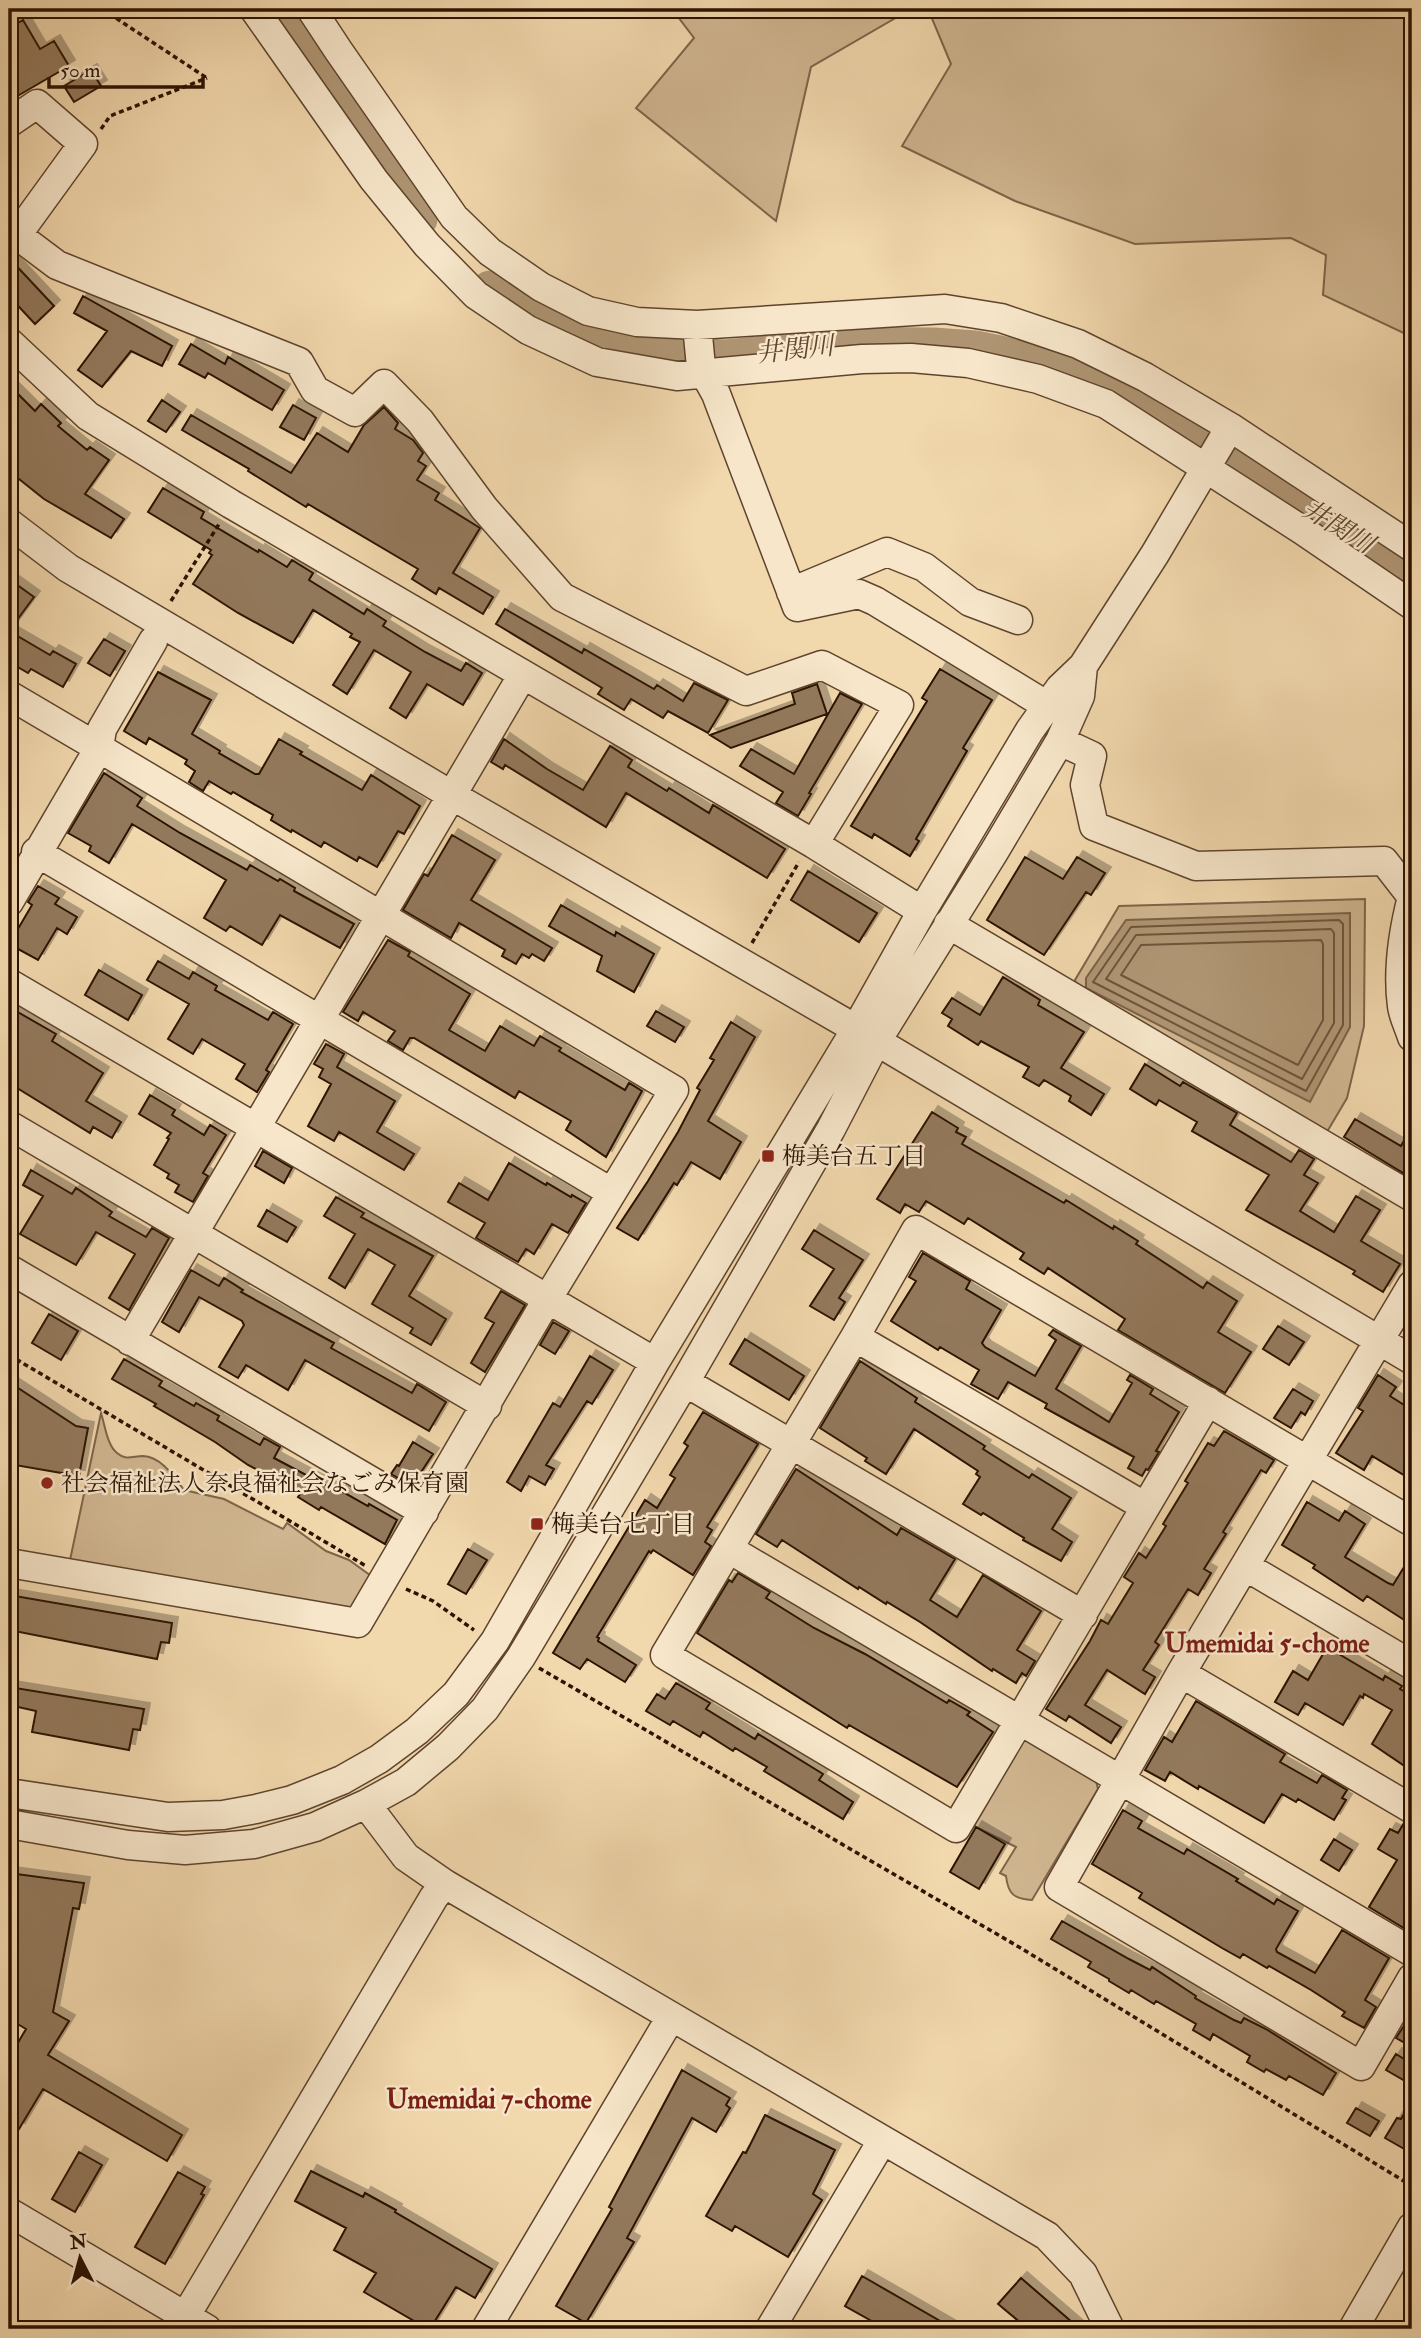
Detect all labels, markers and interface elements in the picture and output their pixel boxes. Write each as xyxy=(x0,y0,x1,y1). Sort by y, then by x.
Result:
scale bar xyxy=(49,46,203,90)
text: 50 m xyxy=(60,57,101,84)
water label: 井関川 xyxy=(755,330,838,370)
water label: 井関川 xyxy=(1296,493,1382,562)
place label: 梅美台五丁目 xyxy=(782,1141,926,1172)
marker: 梅美台五丁目 xyxy=(760,1148,776,1164)
place label: 社会福祉法人奈良福祉会なごみ保育園 xyxy=(61,1468,469,1499)
marker: 社会福祉法人奈良福祉会なごみ保育園 xyxy=(39,1475,55,1491)
place label: 梅美台七丁目 xyxy=(551,1509,695,1540)
marker: 梅美台七丁目 xyxy=(529,1516,545,1532)
district label: Umemidai 5-chome xyxy=(1165,1628,1370,1660)
district label: Umemidai 7-chome xyxy=(386,2084,592,2116)
north arrow xyxy=(46,2222,116,2292)
text: N xyxy=(68,2229,89,2255)

